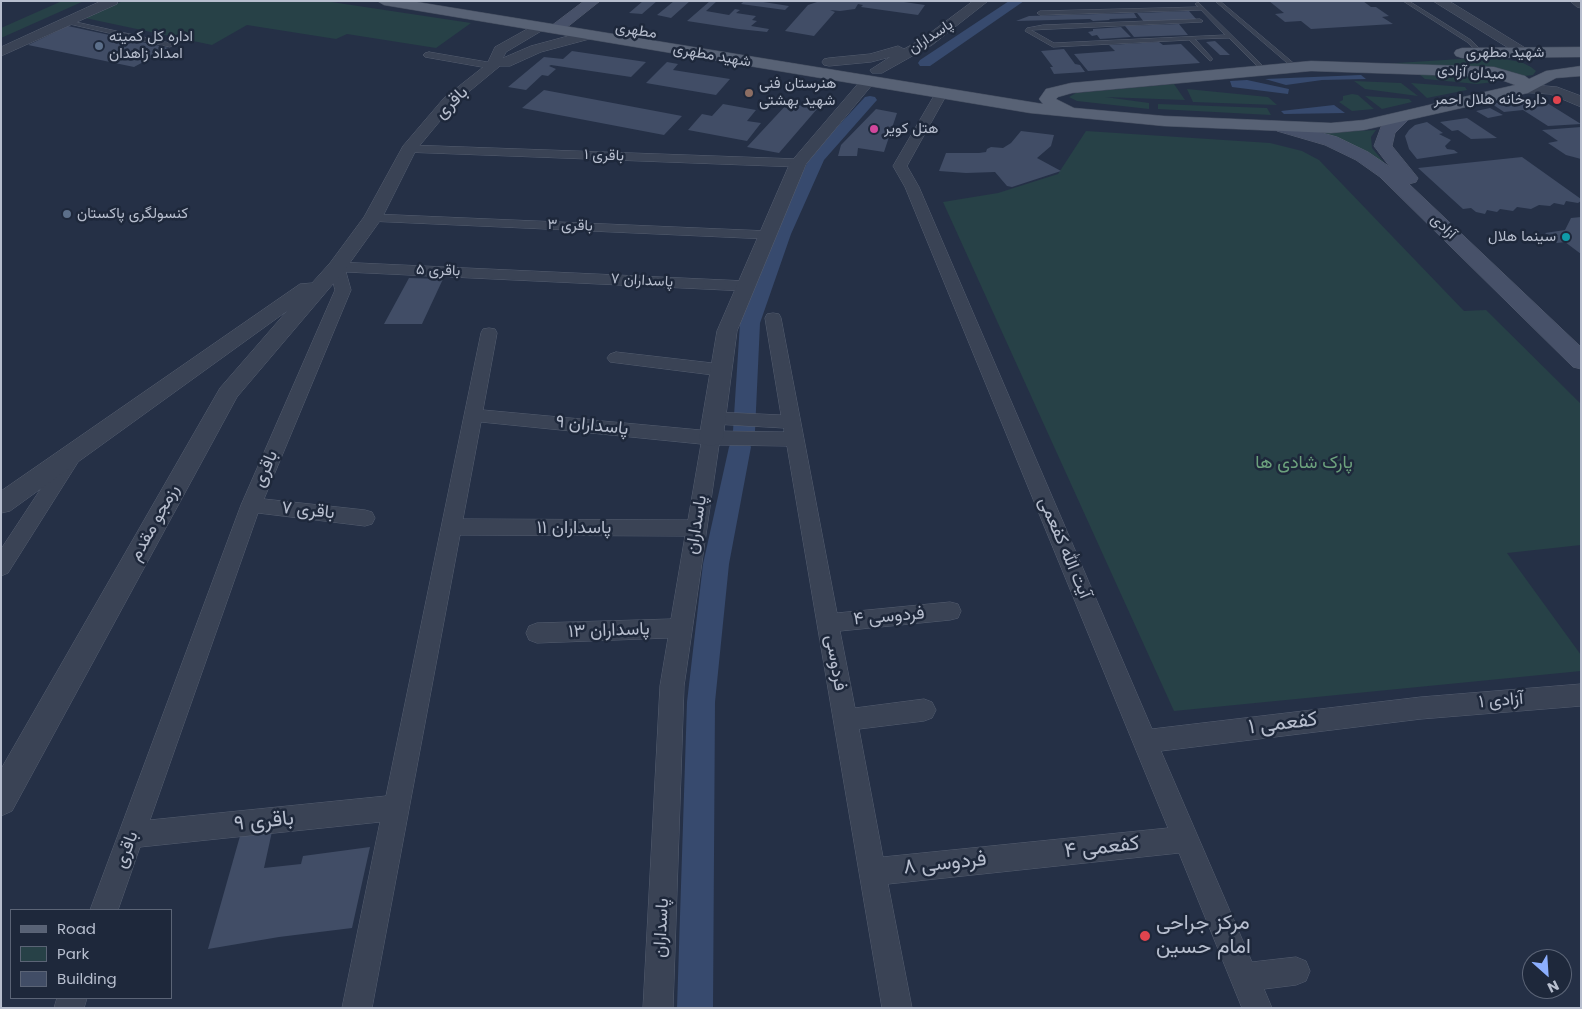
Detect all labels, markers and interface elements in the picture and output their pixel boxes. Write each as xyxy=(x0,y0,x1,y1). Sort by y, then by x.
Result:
street label: پاسداران xyxy=(905,16,957,58)
street label: مطهری xyxy=(614,19,658,43)
place label: اداره کل کمیته امداد زاهدان xyxy=(109,28,193,63)
marker: اداره کل کمیته امداد زاهدان xyxy=(93,40,105,52)
street label: شهید مطهری xyxy=(672,40,752,72)
street label: شهید مطهری xyxy=(1466,44,1544,62)
street label: میدان آزادی xyxy=(1437,62,1505,84)
place label: هنرستان فنی شهید بهشتی xyxy=(759,75,836,110)
street label: باقری xyxy=(431,82,473,124)
marker: هنرستان فنی شهید بهشتی xyxy=(743,87,755,99)
place label: داروخانه هلال احمر xyxy=(1434,91,1547,109)
marker: داروخانه هلال احمر xyxy=(1551,94,1563,106)
place label: هتل کویر xyxy=(884,120,939,138)
marker: هتل کویر xyxy=(868,123,880,135)
street label: باقری ۱ xyxy=(584,146,624,166)
place label: کنسولگری پاکستان xyxy=(77,205,188,223)
marker: کنسولگری پاکستان xyxy=(61,208,73,220)
street label: آزادی xyxy=(1426,211,1460,243)
street label: باقری ۳ xyxy=(547,216,593,236)
place label: سینما هلال xyxy=(1488,228,1556,246)
marker: سینما هلال xyxy=(1560,231,1572,243)
street label: باقری ۵ xyxy=(415,261,461,281)
street label: پاسداران ۷ xyxy=(610,270,674,292)
street label: پاسداران ۹ xyxy=(555,411,629,441)
street label: باقری xyxy=(249,447,283,491)
park label: پارک شادی ها xyxy=(1255,452,1353,474)
street label: رزمجو مقدم xyxy=(125,481,185,565)
street label: پاسداران xyxy=(682,494,712,556)
street label: آیت الله کفعمی xyxy=(1033,494,1095,602)
street label: باقری ۷ xyxy=(280,497,336,525)
street label: پاسداران ۱۱ xyxy=(537,517,611,539)
street label: فردوسی ۴ xyxy=(853,603,925,631)
street label: پاسداران ۱۳ xyxy=(568,619,650,643)
street label: فردوسی xyxy=(819,633,851,693)
street label: آزادی ۱ xyxy=(1478,688,1524,714)
street label: کفعمی ۱ xyxy=(1247,707,1319,741)
street label: باقری ۹ xyxy=(233,806,295,838)
street label: باقری xyxy=(110,828,144,872)
street label: کفعمی ۴ xyxy=(1063,832,1141,864)
street label: فردوسی ۸ xyxy=(902,847,988,881)
street label: پاسداران xyxy=(650,898,674,958)
legend xyxy=(10,909,172,999)
place label: مرکز جراحی امام حسین xyxy=(1156,911,1251,961)
text: Road xyxy=(57,918,96,939)
marker: مرکز جراحی امام حسین xyxy=(1138,929,1152,943)
text: Park xyxy=(57,943,89,964)
north arrow xyxy=(1522,949,1572,999)
text: Building xyxy=(57,968,117,989)
text: N xyxy=(1544,975,1562,998)

